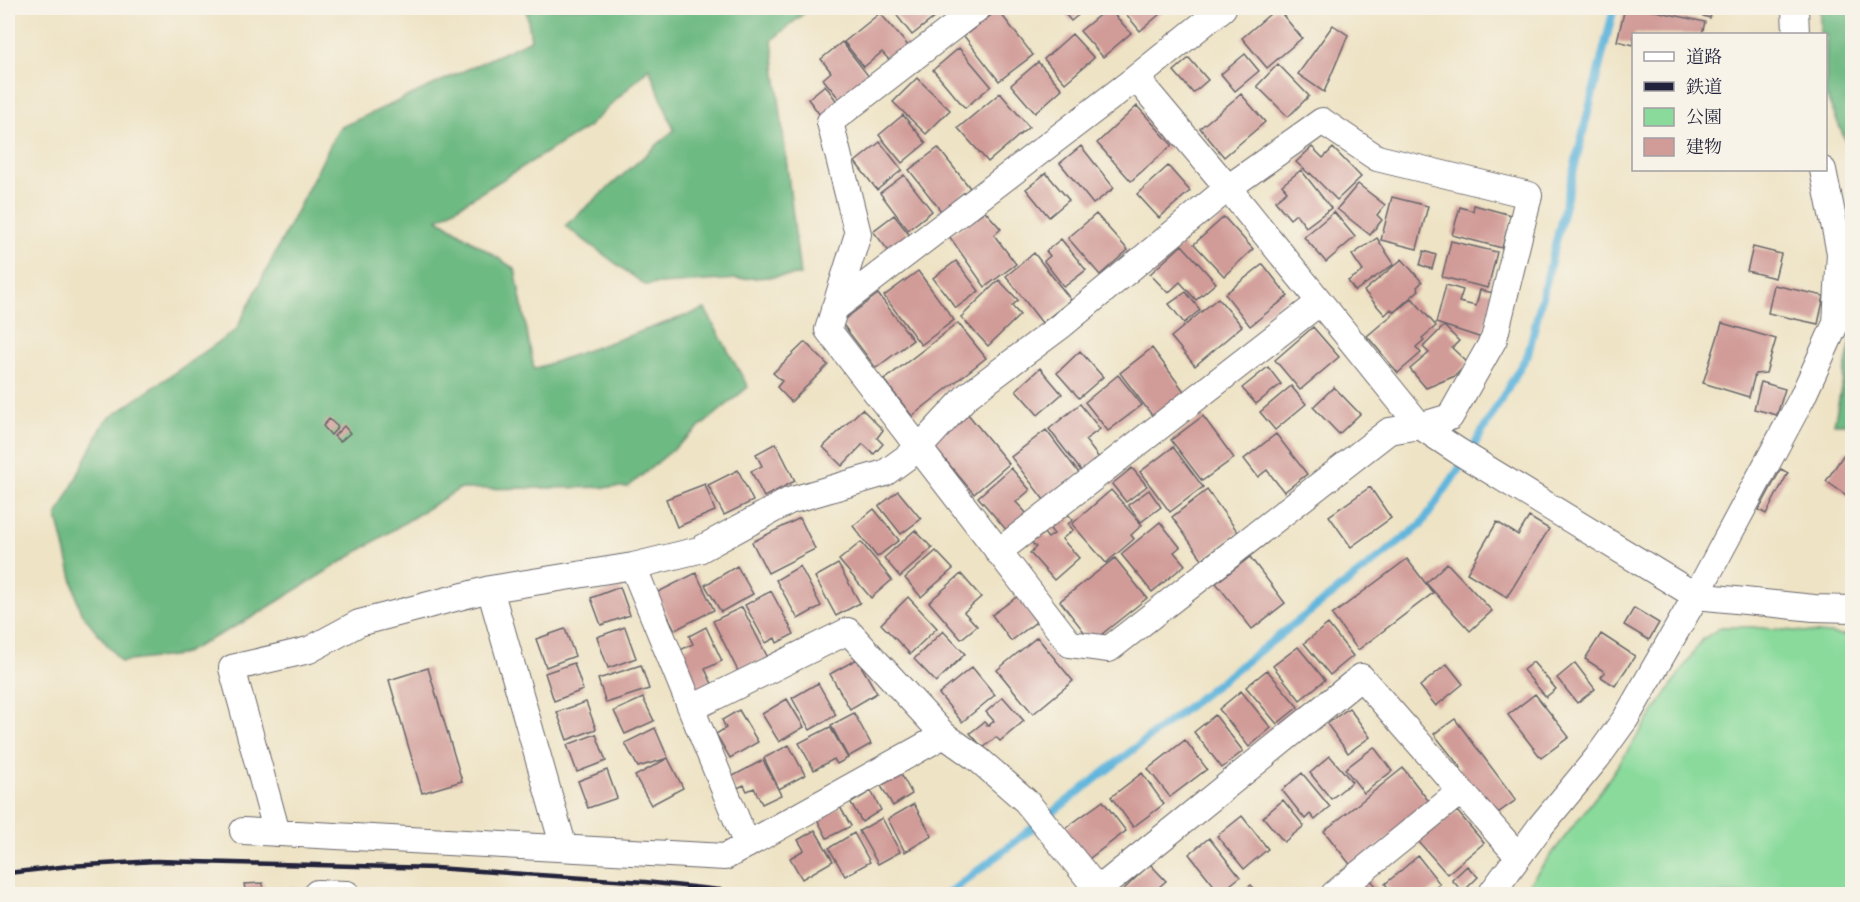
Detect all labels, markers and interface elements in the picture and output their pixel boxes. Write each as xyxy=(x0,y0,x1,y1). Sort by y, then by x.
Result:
legend xyxy=(1632,33,1827,171)
text: 道路 xyxy=(1686,47,1722,70)
text: 鉄道 xyxy=(1686,77,1722,100)
text: 公園 xyxy=(1686,107,1722,130)
text: 建物 xyxy=(1686,137,1722,160)

